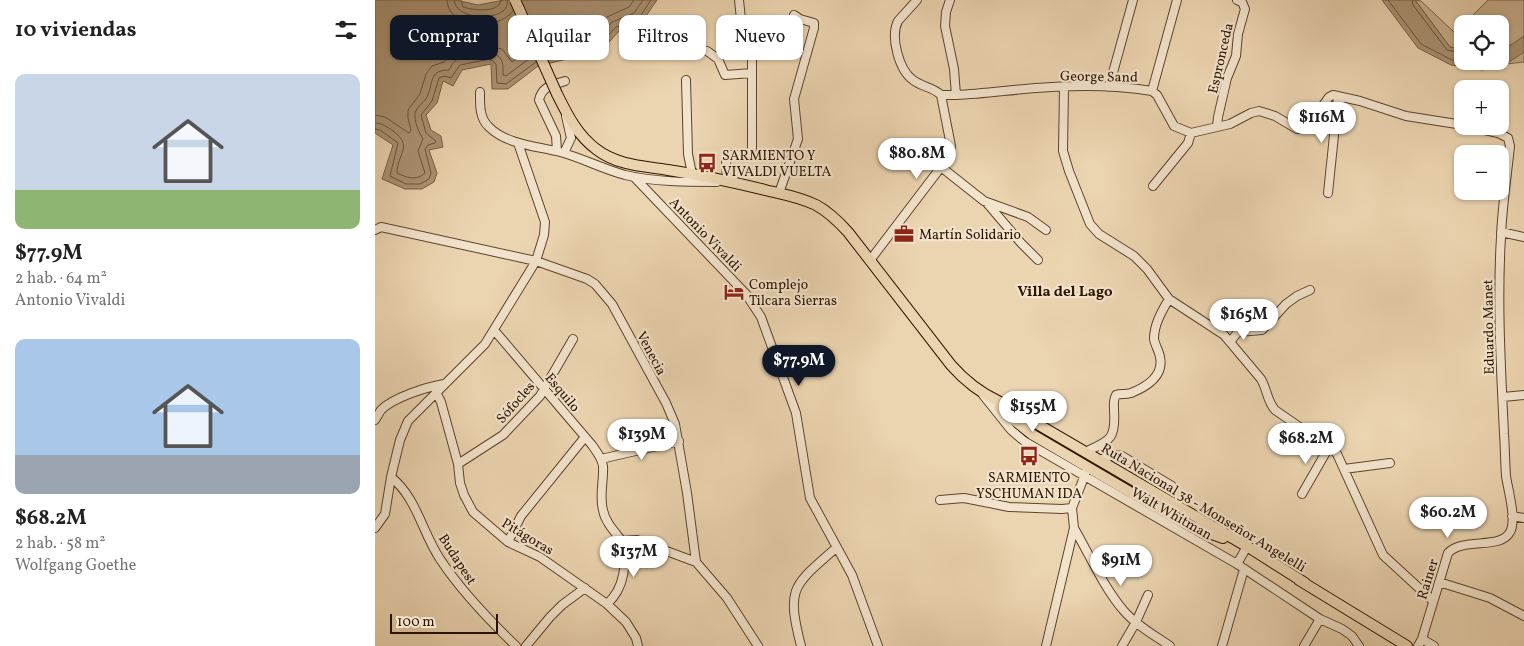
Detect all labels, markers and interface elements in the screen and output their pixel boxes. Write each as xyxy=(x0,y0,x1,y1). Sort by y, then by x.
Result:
chip: Comprar xyxy=(390,15,498,60)
chip: Alquilar xyxy=(508,15,609,60)
chip: Filtros xyxy=(619,15,706,60)
chip: Nuevo xyxy=(716,15,803,60)
map controls xyxy=(1454,15,1509,200)
button: locate xyxy=(1454,15,1509,70)
text: 10 viviendas xyxy=(15,16,136,45)
icon: filters xyxy=(332,16,360,44)
street label: Espronceda xyxy=(1204,21,1239,95)
street label: George Sand xyxy=(1060,67,1138,88)
button: + xyxy=(1454,80,1509,135)
pin: $116M xyxy=(1287,102,1357,144)
icon: home xyxy=(143,106,233,196)
text: $116M xyxy=(1299,107,1345,129)
pin: $80.8M xyxy=(876,138,958,180)
text: $80.8M xyxy=(889,143,945,165)
button: − xyxy=(1454,145,1509,200)
place label: SARMIENTO Y VIVALDI VUELTA xyxy=(722,147,831,182)
bus stop icon: SARMIENTO Y VIVALDI VUELTA xyxy=(696,152,718,174)
street label: Antonio Vivaldi xyxy=(665,194,745,276)
office icon: Martín Solidario xyxy=(893,223,915,245)
place label: Martín Solidario xyxy=(919,226,1021,245)
text: $77.9M xyxy=(15,239,83,268)
text: 2 hab. · 64 m² xyxy=(15,268,107,290)
place label: Complejo Tilcara Sierras xyxy=(749,276,837,311)
street label: Eduardo Manet xyxy=(1479,279,1500,375)
hotel icon: Complejo Tilcara Sierras xyxy=(723,281,745,303)
district label: Villa del Lago xyxy=(1017,282,1113,303)
text: Antonio Vivaldi xyxy=(15,290,125,312)
pin: $165M xyxy=(1209,298,1279,341)
text: $165M xyxy=(1220,304,1268,326)
street label: Venecia xyxy=(631,328,670,379)
pin: $77.9M xyxy=(758,344,840,387)
text: $77.9M xyxy=(773,350,825,372)
street label: Esquilo xyxy=(540,369,584,417)
icon: home xyxy=(143,371,233,461)
street label: Sófocles xyxy=(493,378,540,428)
pin: $155M xyxy=(998,390,1068,433)
text: $155M xyxy=(1010,396,1056,418)
pin: $139M xyxy=(607,418,677,461)
pin: $68.2M xyxy=(1265,422,1347,465)
text: $139M xyxy=(618,424,666,446)
text: $68.2M xyxy=(1279,428,1333,450)
street label: Ruta Nacional 38 - Monseñor Angelelli xyxy=(1097,439,1309,577)
bus stop icon: SARMIENTO YSCHUMAN IDA xyxy=(1018,445,1040,467)
place label: SARMIENTO YSCHUMAN IDA xyxy=(976,469,1082,504)
street label: Walt Whitman xyxy=(1127,483,1215,545)
pin: $60.2M xyxy=(1407,496,1489,539)
text: $60.2M xyxy=(1420,502,1476,524)
text: $68.2M xyxy=(15,504,87,533)
street label: Pitágoras xyxy=(498,514,557,560)
street label: Budapest xyxy=(433,531,480,589)
text: 2 hab. · 58 m² xyxy=(15,533,105,555)
pin: $137M xyxy=(599,536,669,578)
text: $137M xyxy=(611,541,657,563)
pin: $91M xyxy=(1091,544,1151,587)
text: $91M xyxy=(1101,550,1141,572)
text: Wolfgang Goethe xyxy=(15,555,136,577)
street label: Rainer xyxy=(1413,557,1444,602)
scale bar xyxy=(390,611,497,634)
text: 100 m xyxy=(397,613,435,632)

